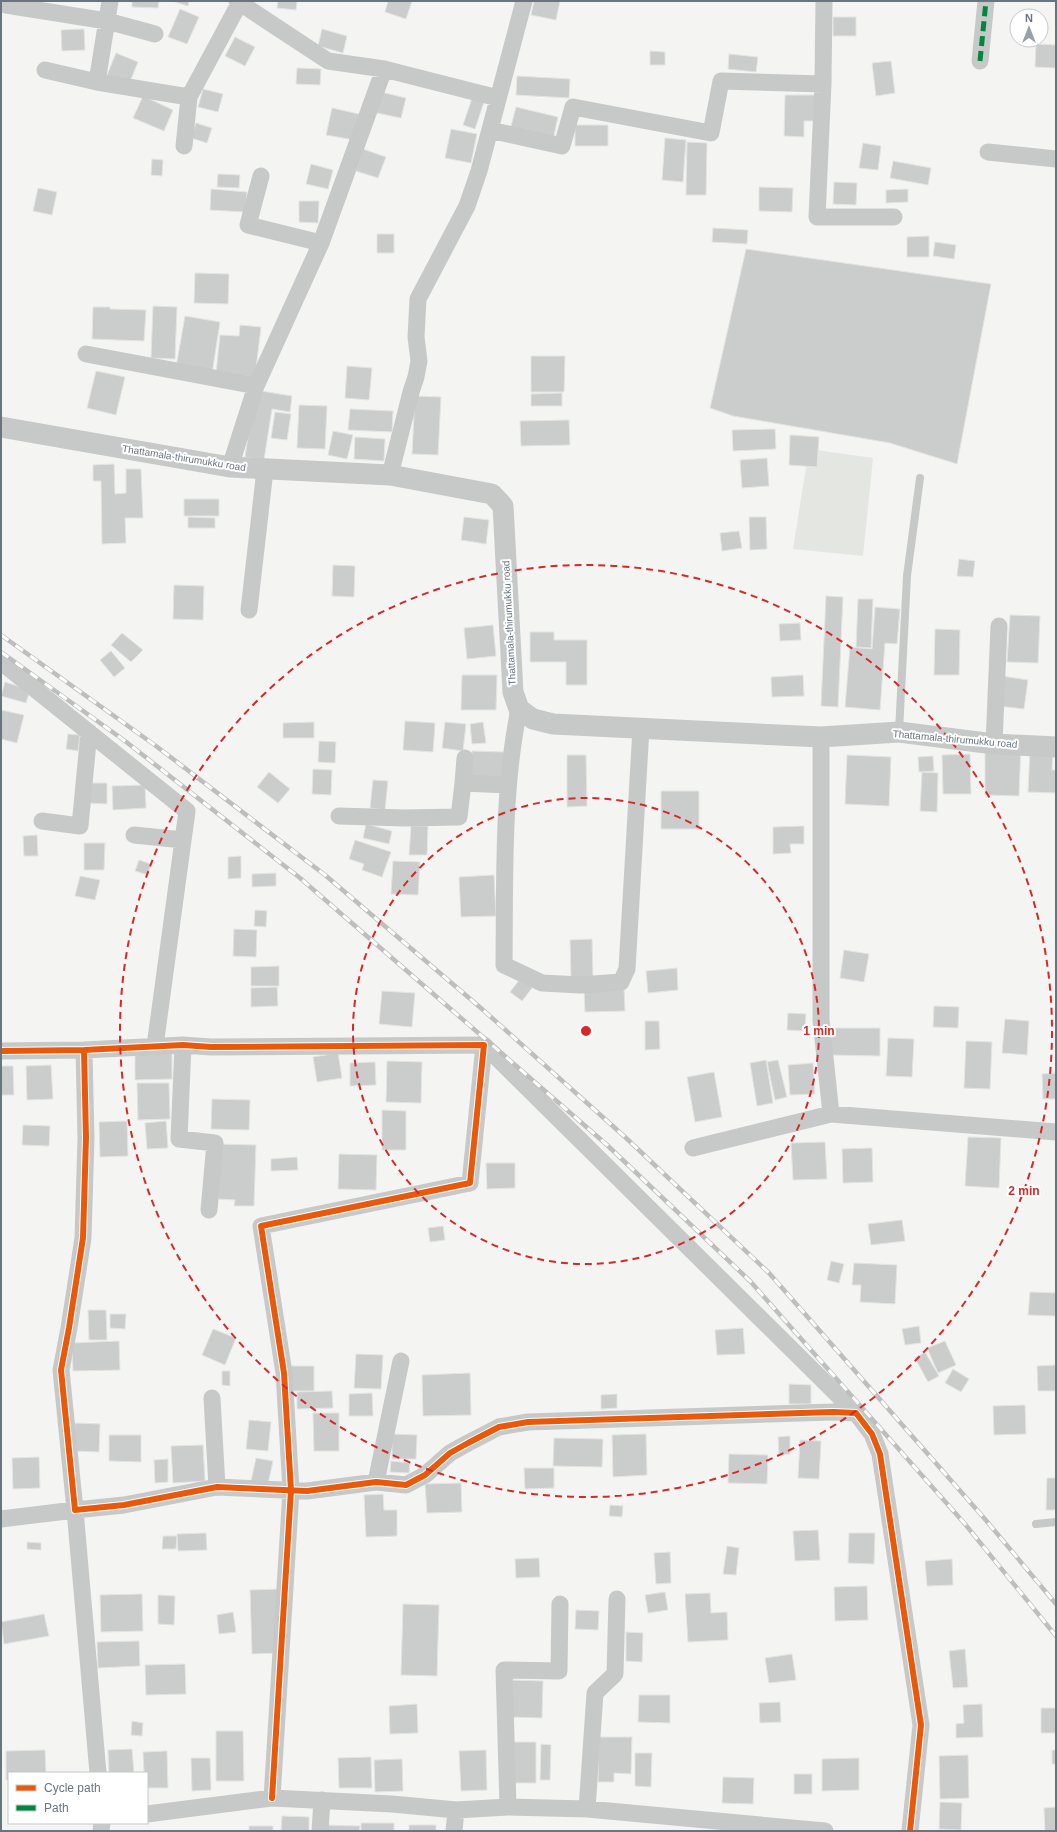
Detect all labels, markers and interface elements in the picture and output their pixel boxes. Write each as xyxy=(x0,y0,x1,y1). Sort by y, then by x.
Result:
north arrow xyxy=(1009,8,1049,48)
text: N xyxy=(1025,12,1033,24)
street label: Thattamala-thirumukku road xyxy=(121,443,247,473)
street label: Thattamala-thirumukku road xyxy=(500,560,518,686)
street label: Thattamala-thirumukku road xyxy=(892,728,1018,750)
centre of rings xyxy=(579,1024,593,1038)
text: 1 min xyxy=(803,1024,835,1038)
text: 2 min xyxy=(1008,1184,1040,1198)
legend xyxy=(8,1772,148,1824)
text: Cycle path xyxy=(44,1781,101,1795)
text: Path xyxy=(44,1801,69,1815)

